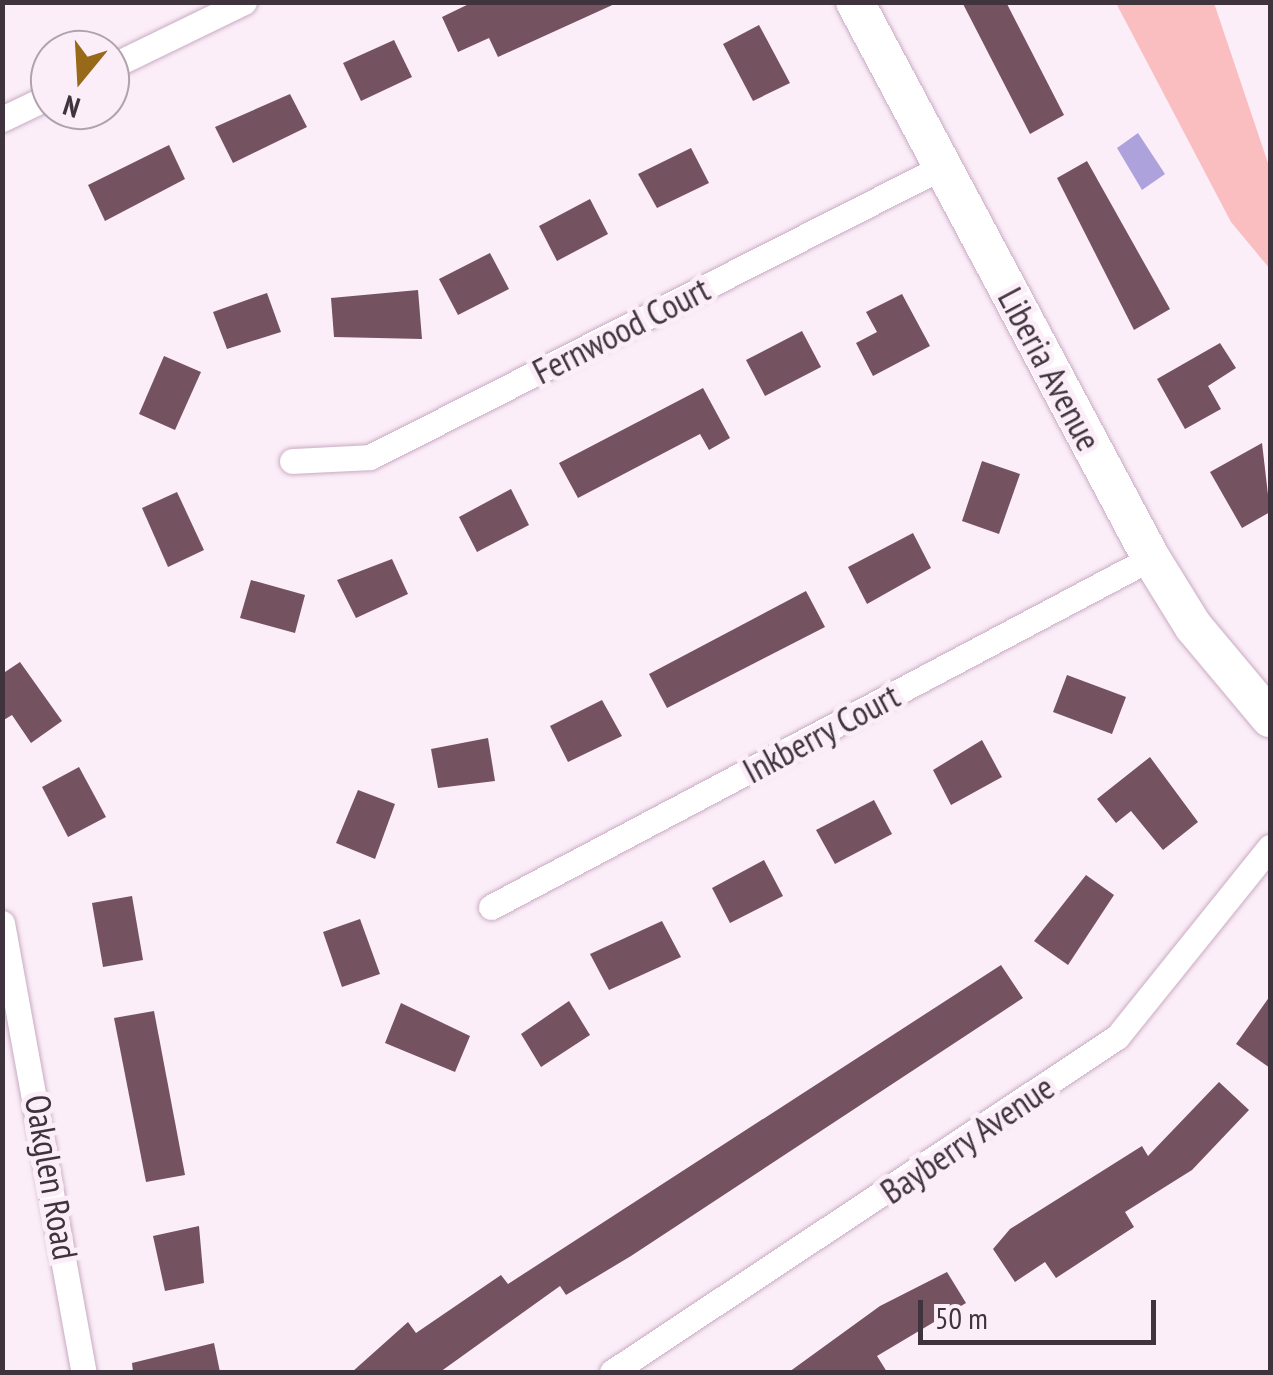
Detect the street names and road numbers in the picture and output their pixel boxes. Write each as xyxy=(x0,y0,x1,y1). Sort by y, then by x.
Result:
street label: Fernwood Court xyxy=(526,268,716,392)
street label: Liberia Avenue xyxy=(989,280,1111,458)
street label: Inkberry Court xyxy=(735,674,907,792)
street label: Bayberry Avenue xyxy=(872,1065,1062,1213)
street label: Oakglen Road xyxy=(17,1091,87,1263)

